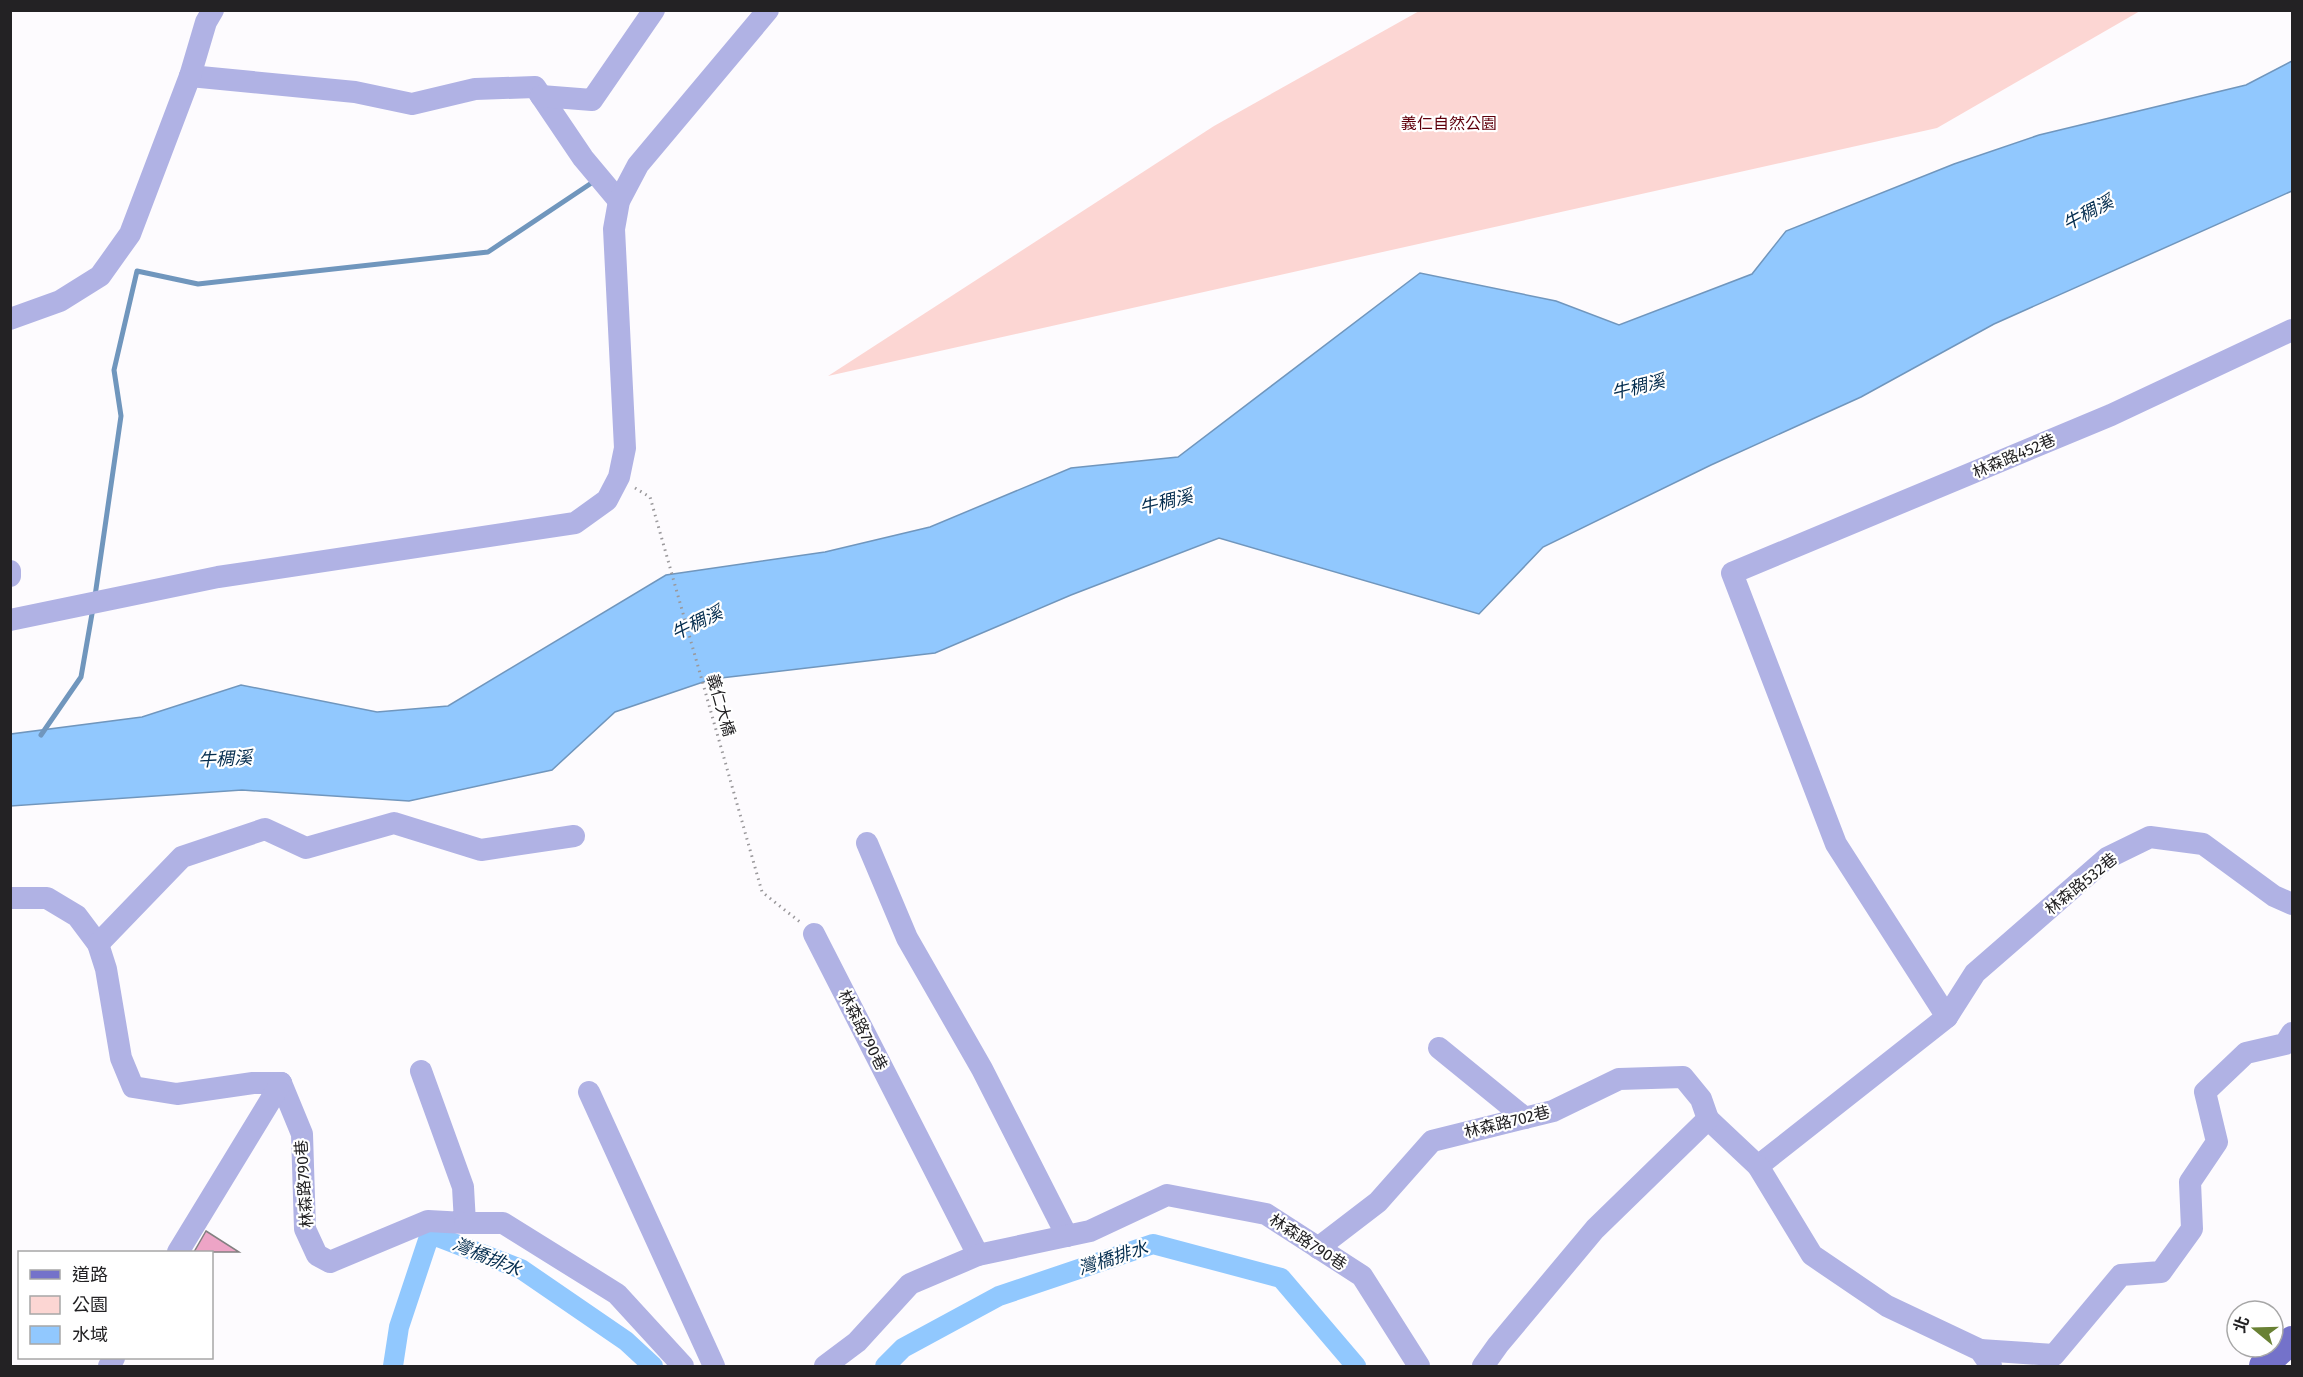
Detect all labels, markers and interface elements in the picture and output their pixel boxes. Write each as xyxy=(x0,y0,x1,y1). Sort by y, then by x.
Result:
park label: 義仁自然公園 xyxy=(1401,114,1497,133)
water label: 牛稠溪 xyxy=(2059,189,2120,235)
water label: 牛稠溪 xyxy=(1609,369,1670,404)
street label: 林森路452巷 xyxy=(1970,430,2058,482)
water label: 牛稠溪 xyxy=(1137,484,1198,519)
water label: 牛稠溪 xyxy=(668,600,729,645)
street label: 義仁大橋 xyxy=(703,672,739,738)
water label: 牛稠溪 xyxy=(197,746,256,771)
street label: 林森路532巷 xyxy=(2041,849,2121,919)
street label: 林森路790巷 xyxy=(835,986,891,1074)
street label: 林森路702巷 xyxy=(1462,1102,1552,1142)
street label: 林森路790巷 xyxy=(291,1139,317,1229)
street label: 林森路790巷 xyxy=(1266,1210,1350,1274)
water label: 灣橋排水 xyxy=(450,1233,525,1282)
water label: 灣橋排水 xyxy=(1075,1236,1152,1280)
legend xyxy=(18,1251,213,1359)
text: 道路 xyxy=(72,1264,108,1286)
text: 公園 xyxy=(72,1294,108,1316)
north arrow xyxy=(2225,1299,2285,1359)
text: 北 xyxy=(2230,1314,2253,1335)
text: 水域 xyxy=(72,1324,108,1346)

